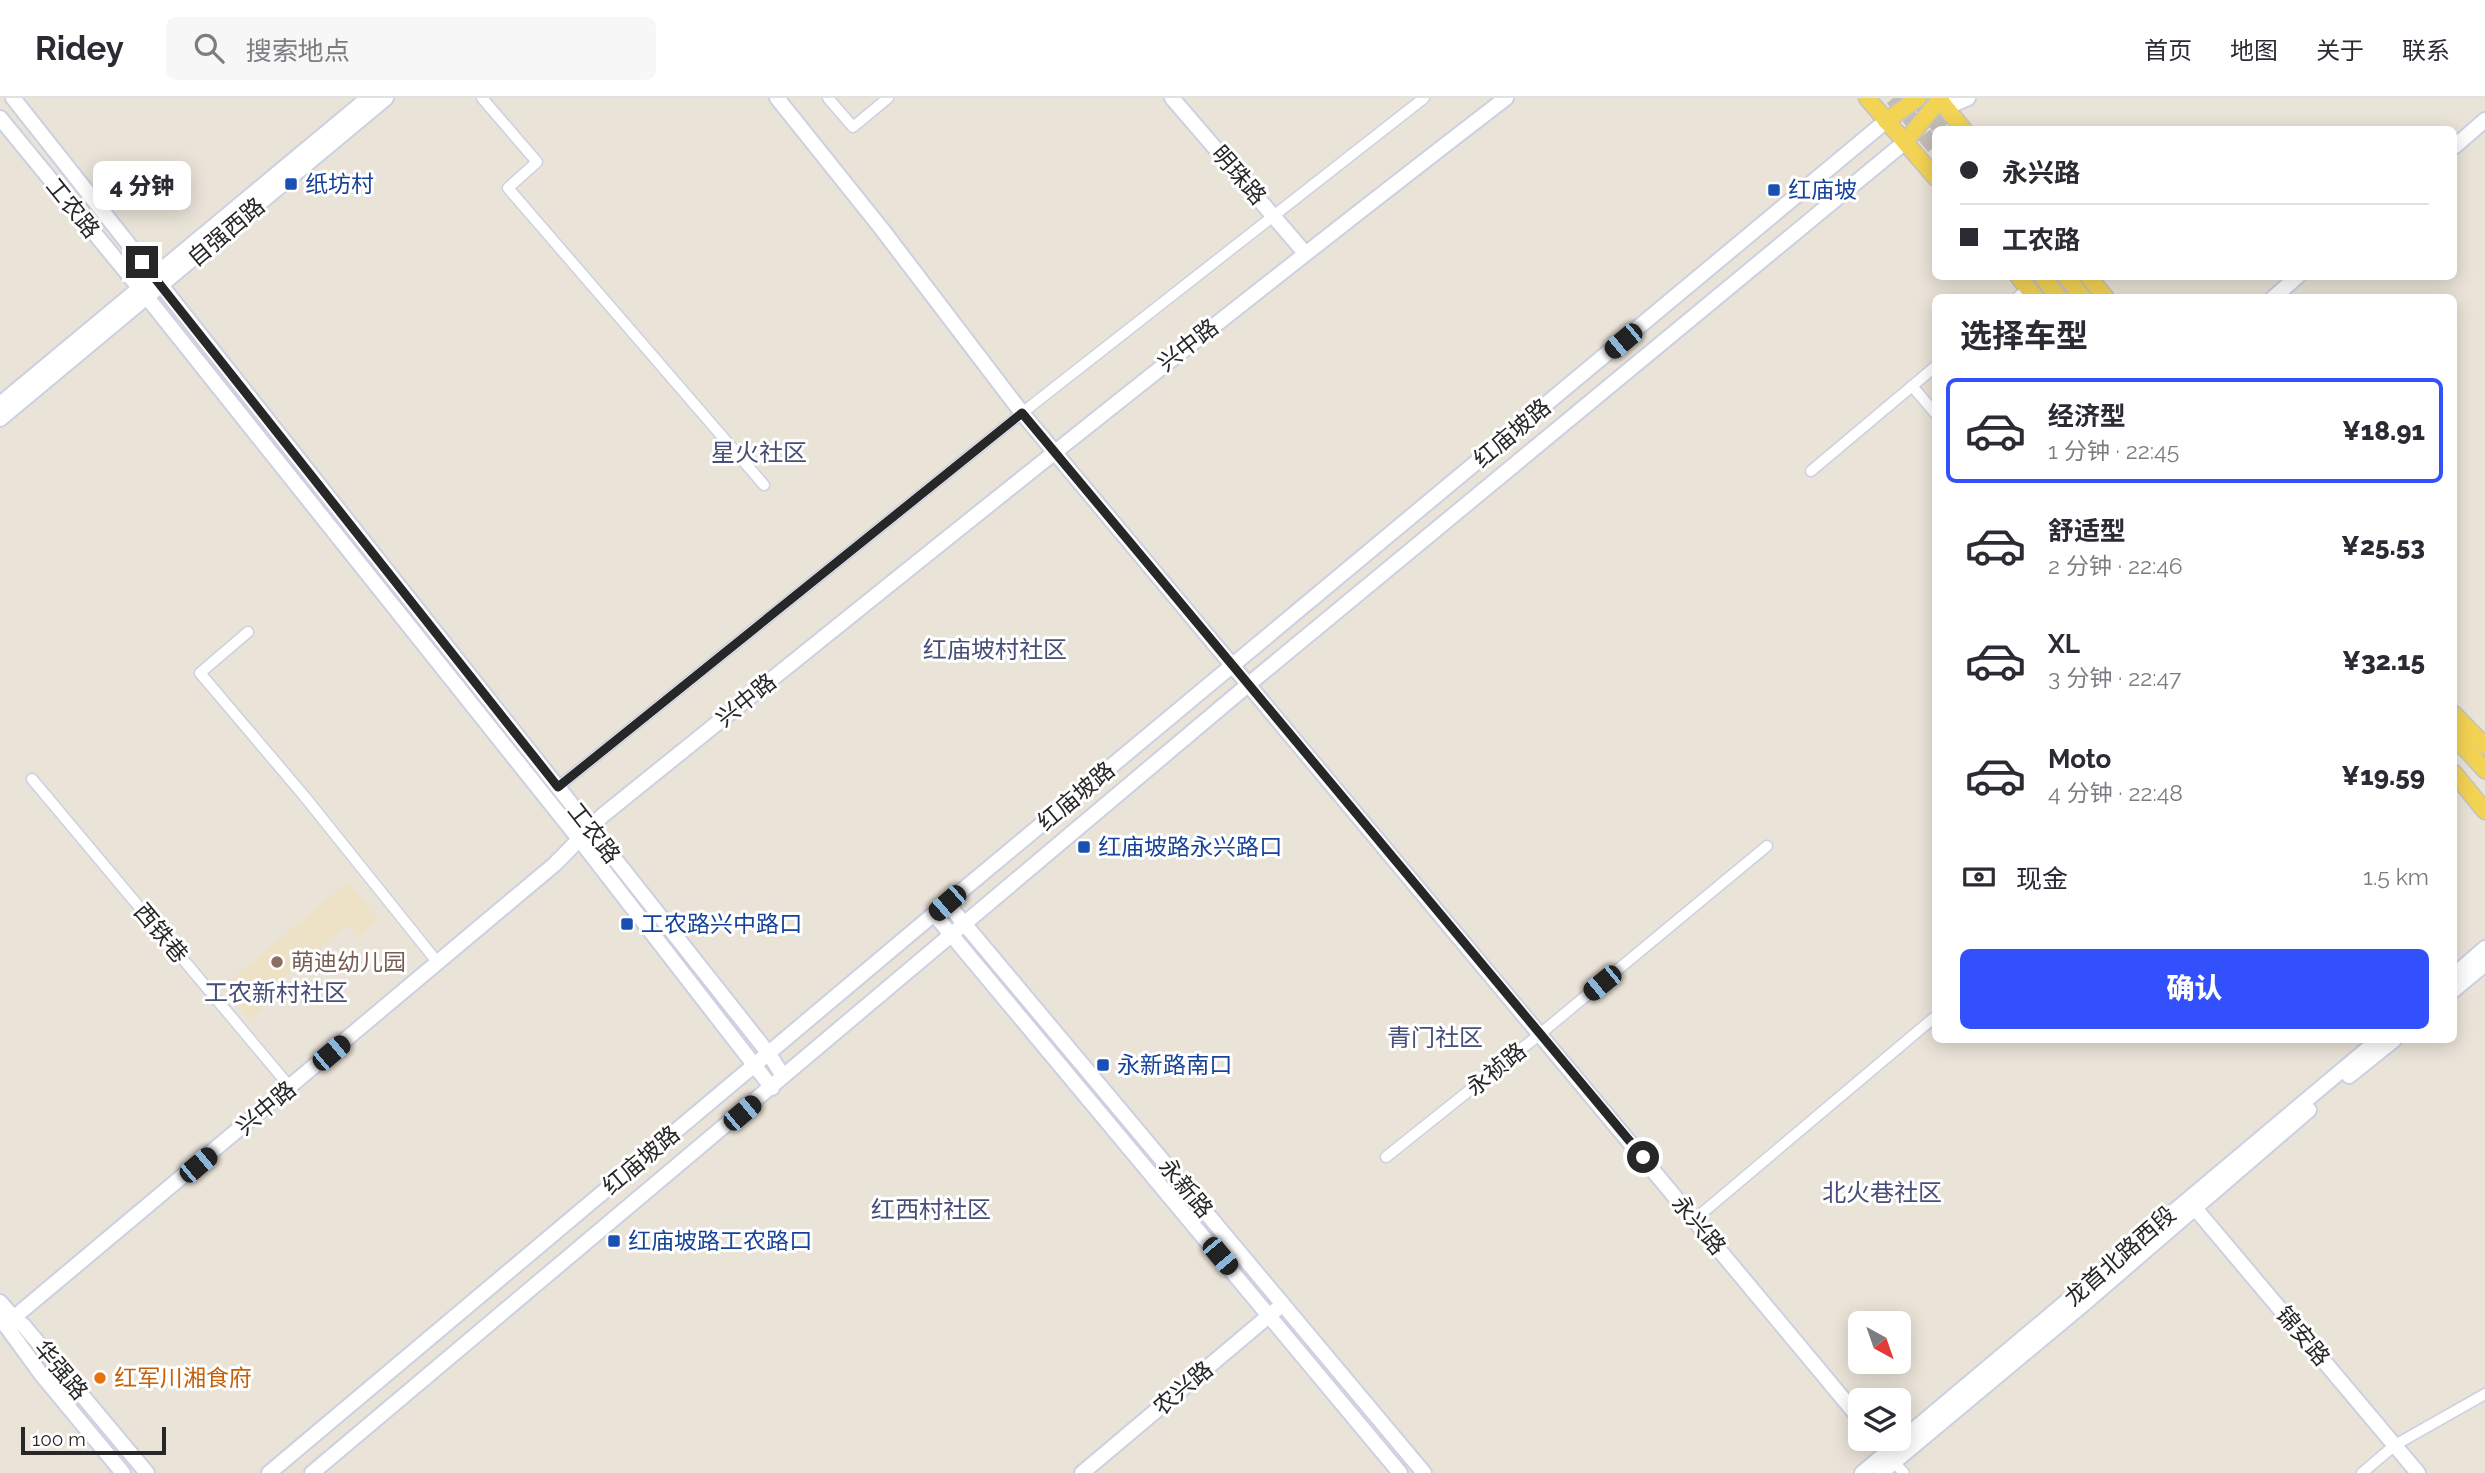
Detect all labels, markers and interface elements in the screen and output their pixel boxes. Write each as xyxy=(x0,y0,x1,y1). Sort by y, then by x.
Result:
search box xyxy=(166,17,656,80)
text: Ridey xyxy=(35,29,124,68)
icon: search xyxy=(190,29,228,67)
text: 搜索地点 xyxy=(246,36,350,66)
text: 首页 xyxy=(2144,36,2192,65)
text: 地图 xyxy=(2230,36,2278,65)
text: 关于 xyxy=(2316,36,2364,65)
text: 联系 xyxy=(2402,36,2450,65)
street label: 明珠路 xyxy=(1207,140,1272,210)
text: 永兴路 xyxy=(2002,158,2080,188)
callout: 4 分钟 xyxy=(93,160,191,209)
place label: 纸坊村 xyxy=(305,170,374,197)
street label: 工农路 xyxy=(41,172,106,243)
text: 4 分钟 xyxy=(110,172,174,199)
marker: 纸坊村 xyxy=(283,176,299,192)
place label: 红庙坡 xyxy=(1788,176,1857,203)
marker: 红庙坡 xyxy=(1766,182,1782,198)
street label: 自强西路 xyxy=(182,192,270,272)
text: 工农路 xyxy=(2002,225,2080,255)
route end xyxy=(126,246,158,278)
street label: 兴中路 xyxy=(1152,313,1223,376)
text: 选择车型 xyxy=(1960,317,2088,354)
car xyxy=(1601,319,1646,363)
street label: 红庙坡路 xyxy=(1468,393,1556,473)
icon: car xyxy=(1964,399,2027,462)
text: 经济型 xyxy=(2048,401,2126,431)
text: ¥18.91 xyxy=(2342,416,2425,446)
text: 1 分钟 · 22:45 xyxy=(2048,437,2179,464)
district label: 星火社区 xyxy=(711,438,807,467)
icon: car xyxy=(1964,514,2027,577)
text: 舒适型 xyxy=(2048,516,2126,546)
text: ¥25.53 xyxy=(2341,531,2425,561)
text: 2 分钟 · 22:46 xyxy=(2048,552,2183,579)
icon: car xyxy=(1964,629,2027,692)
text: XL xyxy=(2048,629,2080,659)
district label: 红庙坡村社区 xyxy=(923,635,1067,664)
text: ¥32.15 xyxy=(2342,646,2425,676)
text: 3 分钟 · 22:47 xyxy=(2048,664,2181,691)
street label: 兴中路 xyxy=(710,667,781,732)
icon: car xyxy=(1964,744,2027,807)
text: Moto xyxy=(2048,744,2111,774)
street label: 红庙坡路 xyxy=(1032,756,1120,836)
text: ¥19.59 xyxy=(2341,761,2425,791)
text: 4 分钟 · 22:48 xyxy=(2048,779,2183,806)
street label: 工农路 xyxy=(563,797,626,868)
place label: 红庙坡路永兴路口 xyxy=(1098,833,1282,860)
marker: 红庙坡路永兴路口 xyxy=(1076,839,1092,855)
icon: cash xyxy=(1960,858,1998,896)
text: 1.5 km xyxy=(2363,863,2429,890)
text: 现金 xyxy=(2016,864,2068,894)
car xyxy=(925,881,970,925)
street label: 西铁巷 xyxy=(129,898,194,968)
place label: 工农路兴中路口 xyxy=(641,910,802,937)
marker: 工农路兴中路口 xyxy=(619,916,635,932)
place label: 萌迪幼儿园 xyxy=(291,948,406,975)
button: 确认 xyxy=(1960,949,2429,1029)
marker: 萌迪幼儿园 xyxy=(269,954,285,970)
car xyxy=(1580,962,1625,1004)
district label: 工农新村社区 xyxy=(204,978,348,1007)
district label: 青门社区 xyxy=(1387,1023,1483,1052)
car xyxy=(309,1031,354,1075)
street label: 永祯路 xyxy=(1460,1036,1531,1101)
place label: 永新路南口 xyxy=(1117,1051,1232,1078)
marker: 永新路南口 xyxy=(1095,1057,1111,1073)
street label: 兴中路 xyxy=(231,1075,301,1140)
car xyxy=(720,1091,765,1135)
street label: 红庙坡路 xyxy=(597,1120,685,1200)
route start xyxy=(1627,1141,1659,1173)
car xyxy=(176,1143,221,1187)
street label: 永新路 xyxy=(1154,1153,1219,1223)
district label: 北火巷社区 xyxy=(1822,1178,1942,1207)
street label: 永兴路 xyxy=(1667,1190,1732,1260)
district label: 红西村社区 xyxy=(871,1195,991,1224)
street label: 龙首北路西段 xyxy=(2059,1200,2181,1311)
place label: 红庙坡路工农路口 xyxy=(628,1227,812,1254)
marker: 红庙坡路工农路口 xyxy=(606,1233,622,1249)
car xyxy=(1199,1233,1242,1279)
street label: 锦安路 xyxy=(2271,1301,2336,1371)
north arrow xyxy=(1848,1311,1911,1374)
map controls xyxy=(1848,1311,1911,1451)
street label: 华强路 xyxy=(29,1335,94,1405)
street label: 农兴路 xyxy=(1148,1355,1218,1420)
place label: 红军川湘食府 xyxy=(114,1364,252,1391)
marker: 红军川湘食府 xyxy=(92,1370,108,1386)
button: layers xyxy=(1848,1388,1911,1451)
scale bar xyxy=(21,1424,166,1456)
text: 100 m xyxy=(32,1428,86,1450)

